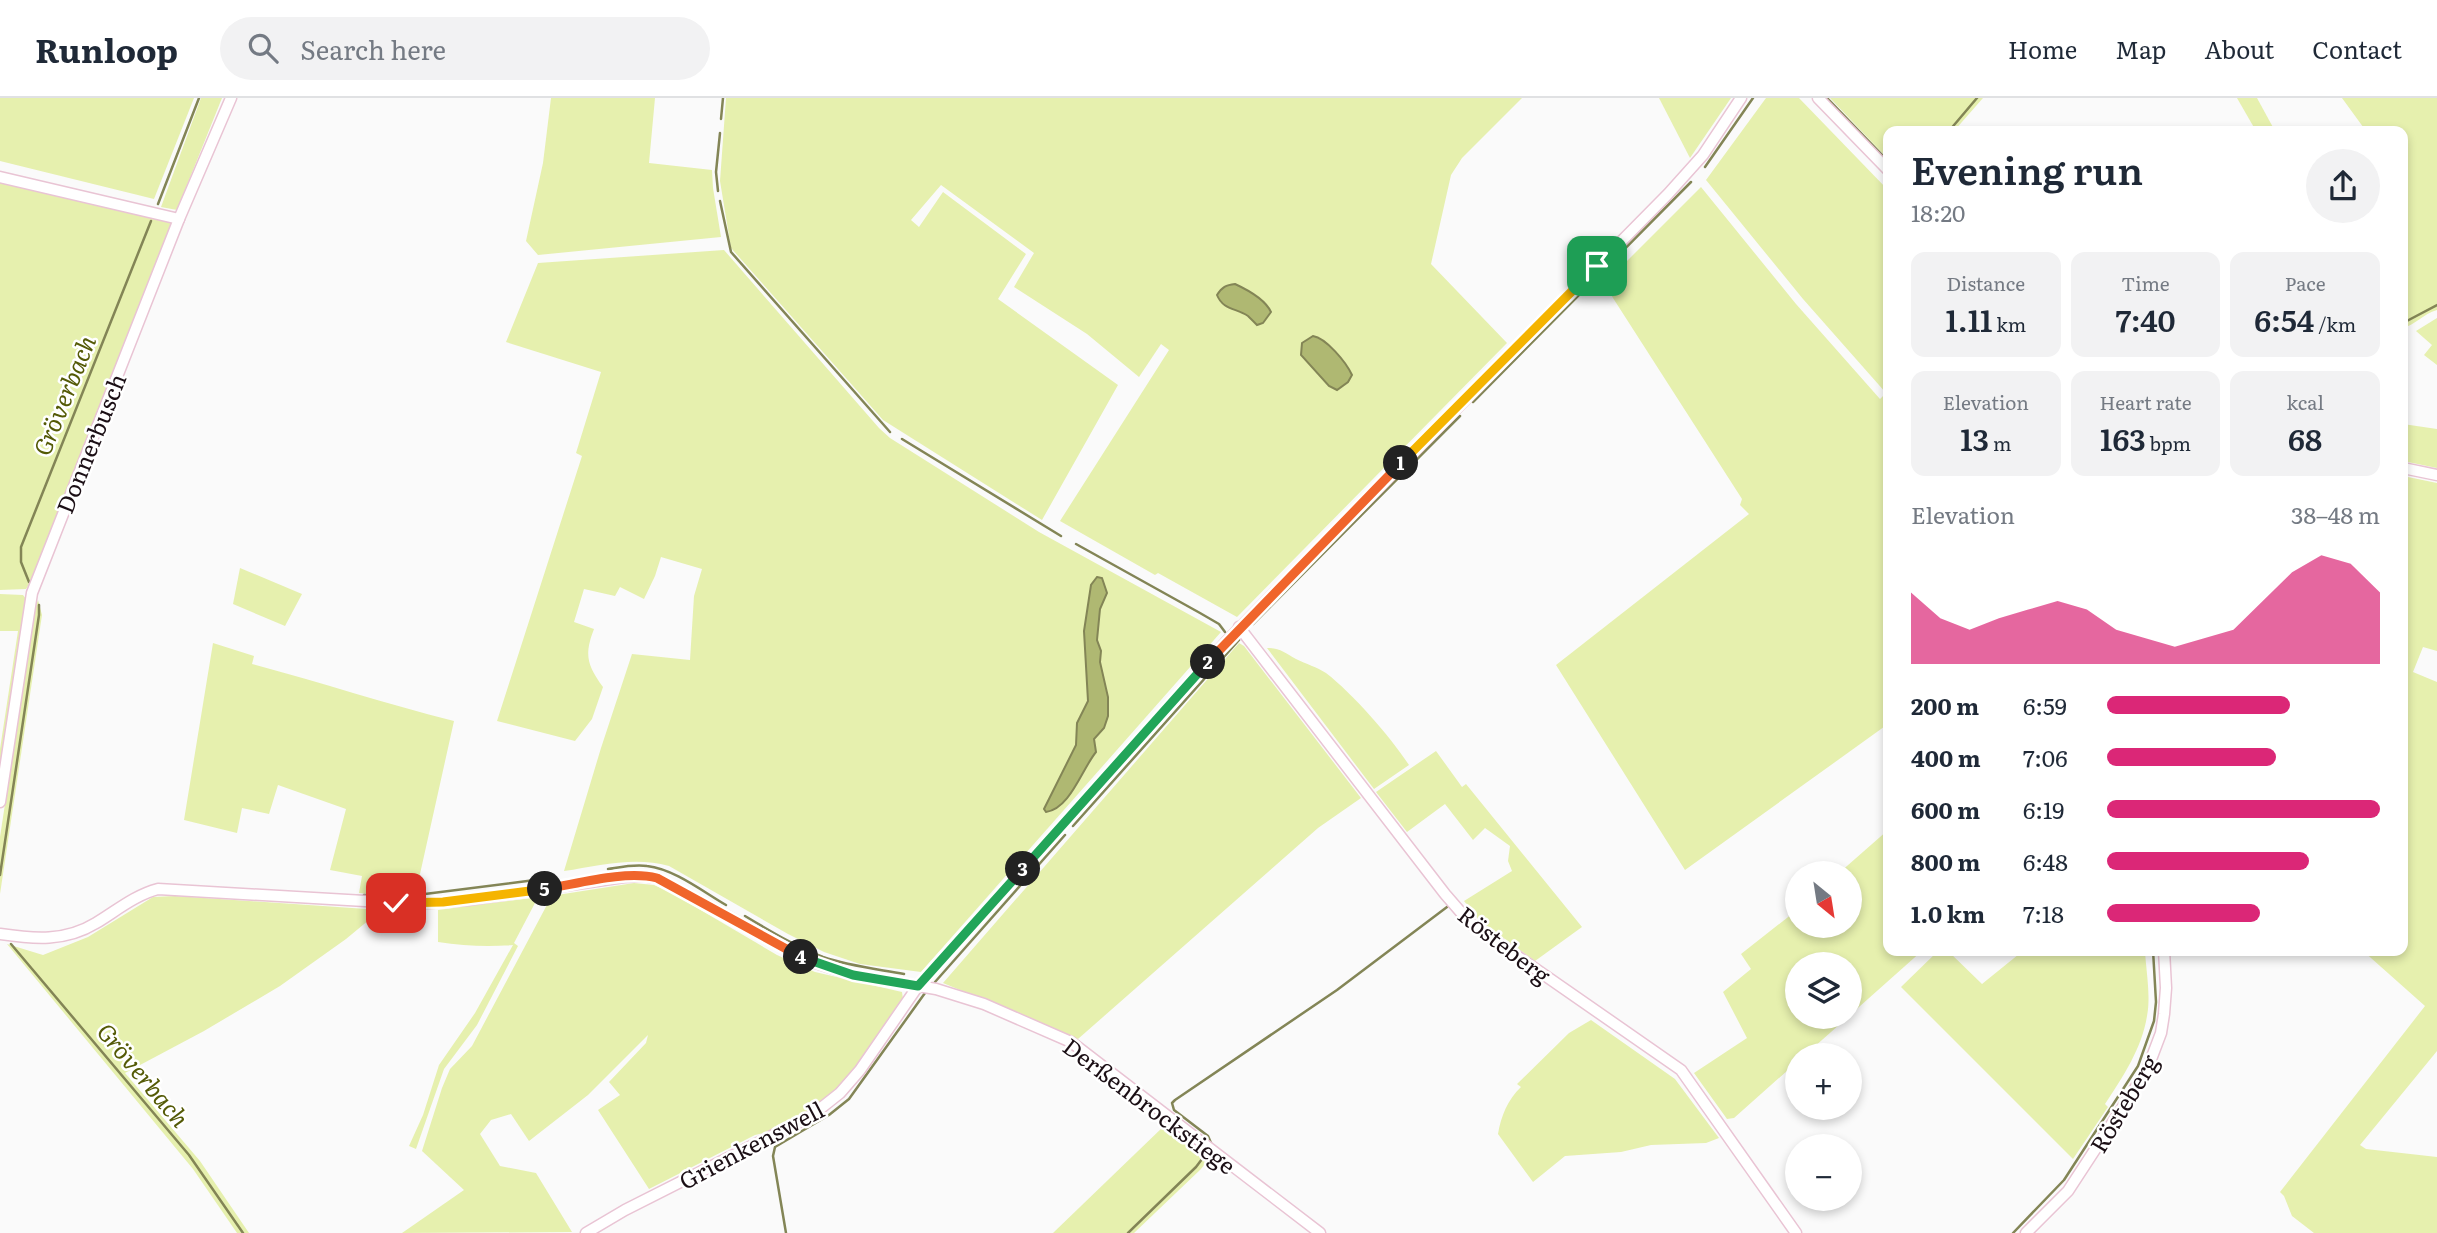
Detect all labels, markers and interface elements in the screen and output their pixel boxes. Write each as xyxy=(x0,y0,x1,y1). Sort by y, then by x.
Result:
search box xyxy=(220,17,710,80)
text: Runloop xyxy=(35,24,178,73)
icon: search xyxy=(244,29,282,67)
text: Search here xyxy=(300,29,446,68)
text: Home xyxy=(2008,31,2077,66)
text: Map xyxy=(2115,31,2166,66)
text: About xyxy=(2204,31,2274,66)
text: Contact xyxy=(2312,31,2402,66)
text: Evening run xyxy=(1911,140,2143,197)
button: share xyxy=(2306,149,2380,223)
text: 18:20 xyxy=(1911,195,1965,229)
pin xyxy=(1567,236,1627,296)
icon: arrive xyxy=(1578,247,1616,285)
text: Distance xyxy=(1947,269,2025,297)
text: Time xyxy=(2121,269,2170,297)
text: Pace xyxy=(2285,269,2326,297)
text: 1.11 xyxy=(1946,297,1992,341)
text: 7:40 xyxy=(2115,297,2176,341)
text: 6:54 xyxy=(2254,297,2314,341)
text: km xyxy=(1992,310,2026,338)
text: /km xyxy=(2314,310,2356,338)
water label: Gröverbach xyxy=(23,330,103,460)
street label: Donnerbusch xyxy=(46,368,134,518)
text: Elevation xyxy=(1943,388,2029,416)
text: Heart rate xyxy=(2099,388,2192,416)
text: kcal xyxy=(2286,388,2324,416)
text: 13 xyxy=(1960,416,1989,460)
text: 163 xyxy=(2100,416,2146,460)
text: 68 xyxy=(2288,416,2322,460)
text: m xyxy=(1989,429,2011,457)
text: bpm xyxy=(2146,429,2191,457)
pin: 1 xyxy=(1384,446,1418,480)
text: 1 xyxy=(1397,448,1404,476)
text: Elevation xyxy=(1911,497,2015,531)
text: 38–48 m xyxy=(2291,497,2380,531)
pin: 2 xyxy=(1190,644,1226,680)
text: 2 xyxy=(1202,647,1213,675)
text: 200 m xyxy=(1911,688,1979,722)
text: 6:59 xyxy=(2023,688,2067,722)
text: 400 m xyxy=(1911,740,1981,774)
text: 7:06 xyxy=(2023,740,2068,774)
text: 600 m xyxy=(1911,792,1980,826)
text: 6:19 xyxy=(2023,792,2064,826)
text: 800 m xyxy=(1911,844,1980,878)
text: 6:48 xyxy=(2023,844,2068,878)
pin: 3 xyxy=(1006,852,1040,886)
text: 3 xyxy=(1017,854,1028,882)
north arrow xyxy=(1785,861,1862,938)
map controls xyxy=(1785,861,1862,1211)
pin: 5 xyxy=(528,872,562,906)
pin xyxy=(366,873,426,933)
text: 5 xyxy=(539,874,550,902)
icon: check xyxy=(377,884,415,922)
text: 1.0 km xyxy=(1911,896,1985,930)
text: 7:18 xyxy=(2023,896,2064,930)
street label: Rösteberg xyxy=(1452,897,1559,991)
pin: 4 xyxy=(784,940,818,974)
text: 4 xyxy=(795,942,806,970)
button: layers xyxy=(1785,952,1862,1029)
water label: Gröverbach xyxy=(90,1014,198,1134)
street label: Derßenbrockstiege xyxy=(1056,1029,1244,1181)
button: + xyxy=(1785,1043,1862,1120)
street label: Rösteberg xyxy=(2080,1047,2166,1159)
street label: Grienkenswell xyxy=(672,1091,830,1197)
button: − xyxy=(1785,1134,1862,1211)

